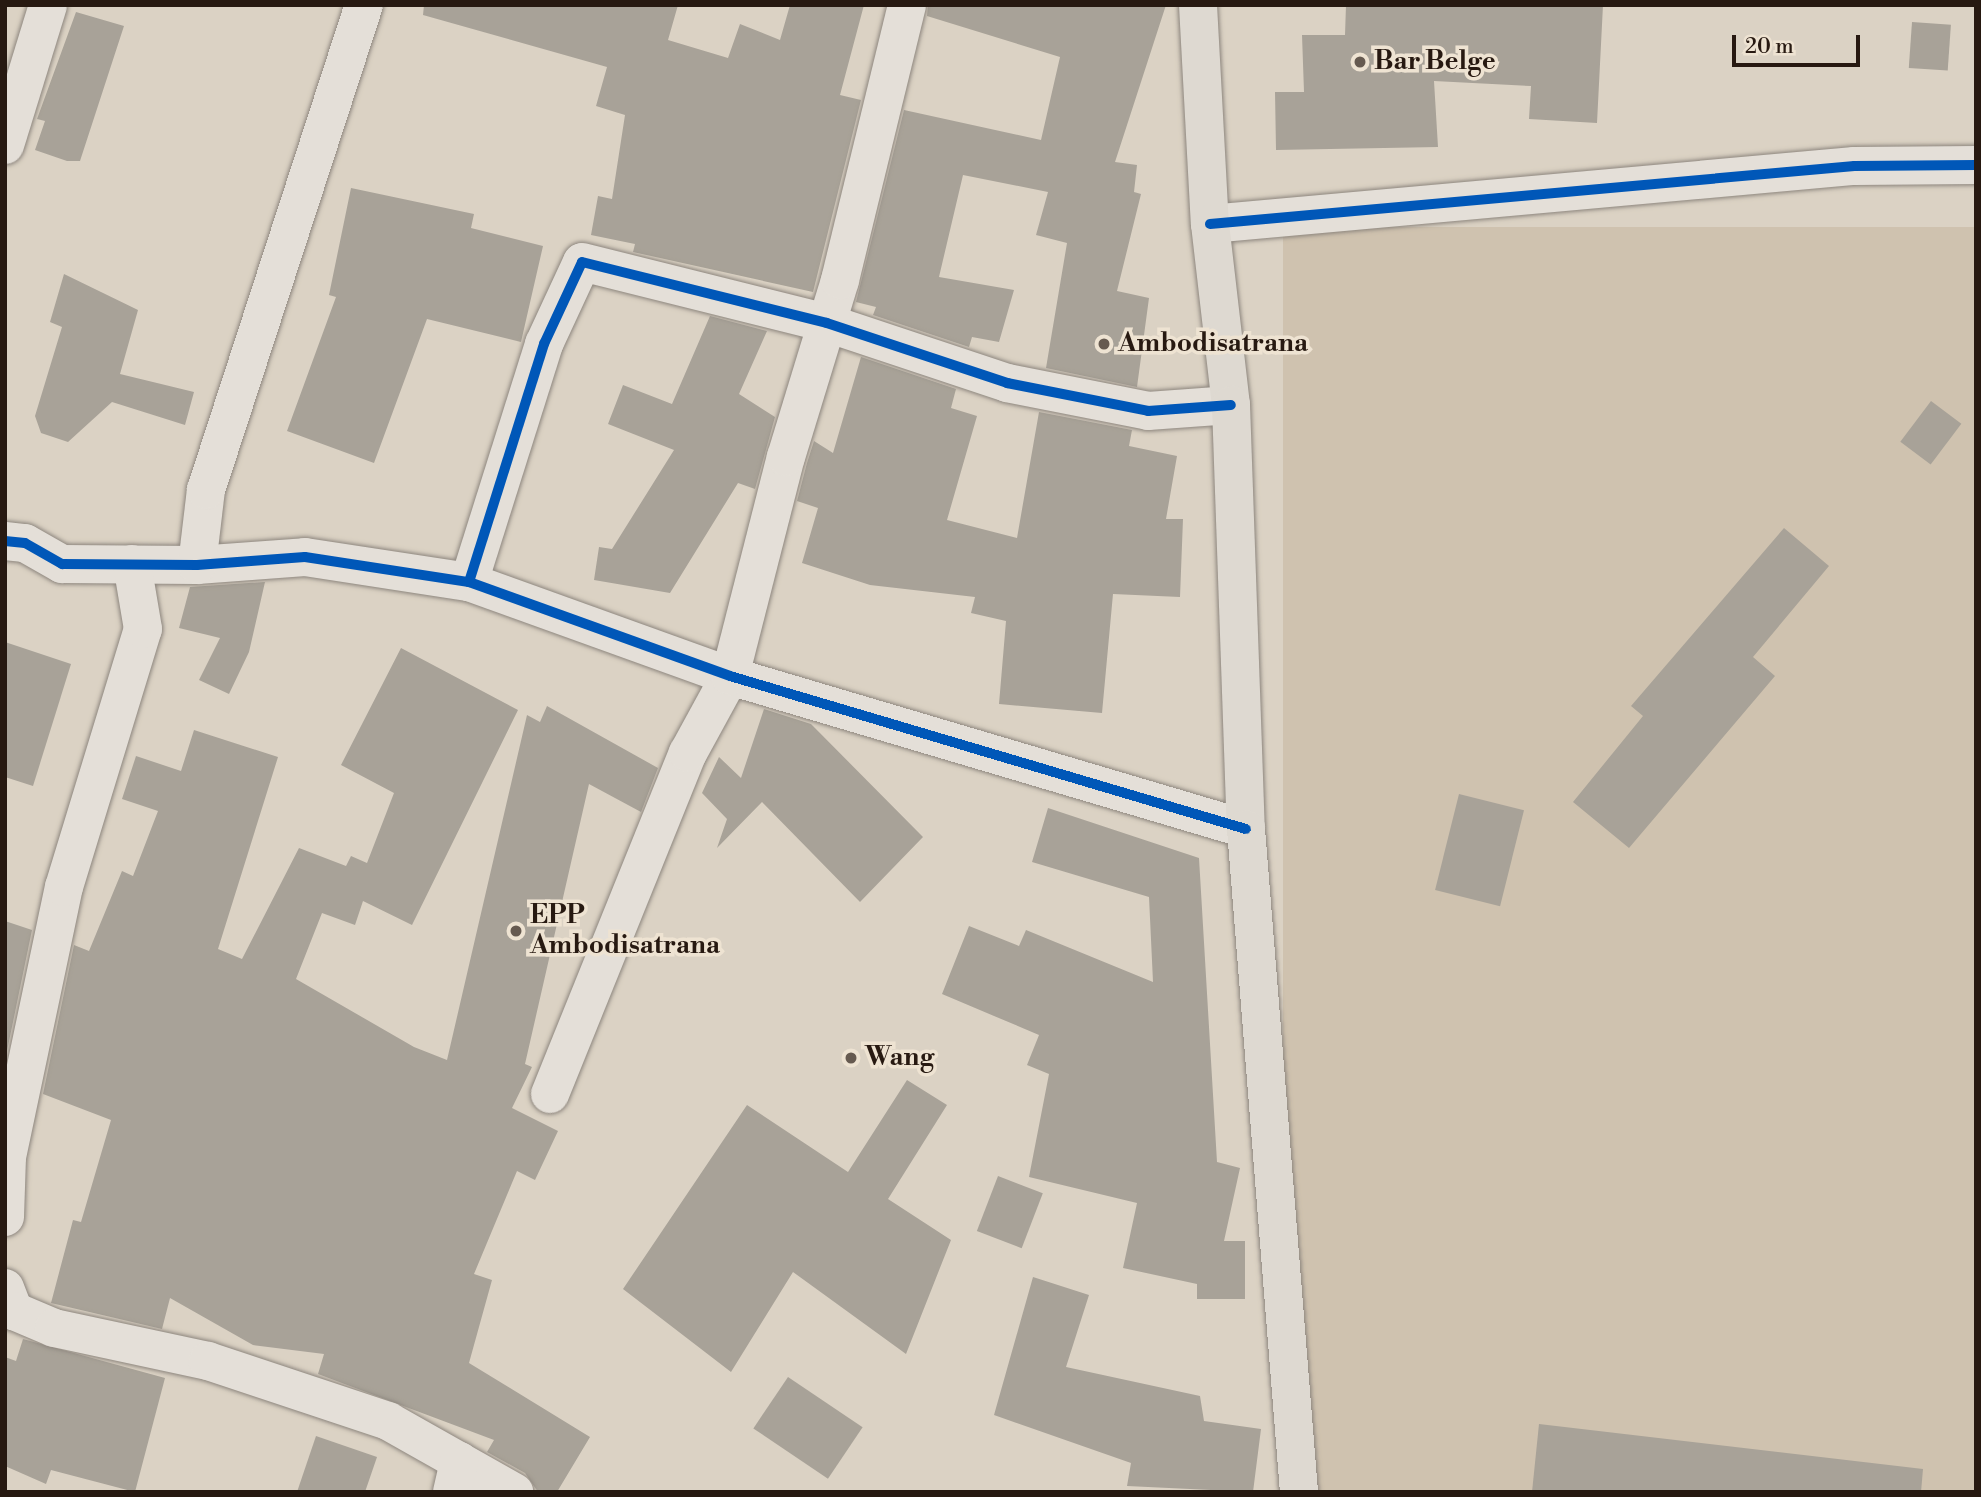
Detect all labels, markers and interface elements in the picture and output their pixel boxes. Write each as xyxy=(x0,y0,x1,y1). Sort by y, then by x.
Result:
scale bar xyxy=(1736,21,1864,65)
text: 20 m xyxy=(1745,34,1794,60)
place label: Bar Belge xyxy=(1374,46,1496,78)
marker: Bar Belge xyxy=(1352,54,1368,70)
place label: Ambodisatrana xyxy=(1118,328,1308,360)
marker: Ambodisatrana xyxy=(1096,336,1112,352)
place label: EPP Ambodisatrana xyxy=(530,900,720,962)
marker: EPP Ambodisatrana xyxy=(508,923,524,939)
place label: Wang xyxy=(865,1042,934,1074)
marker: Wang xyxy=(843,1050,859,1066)

